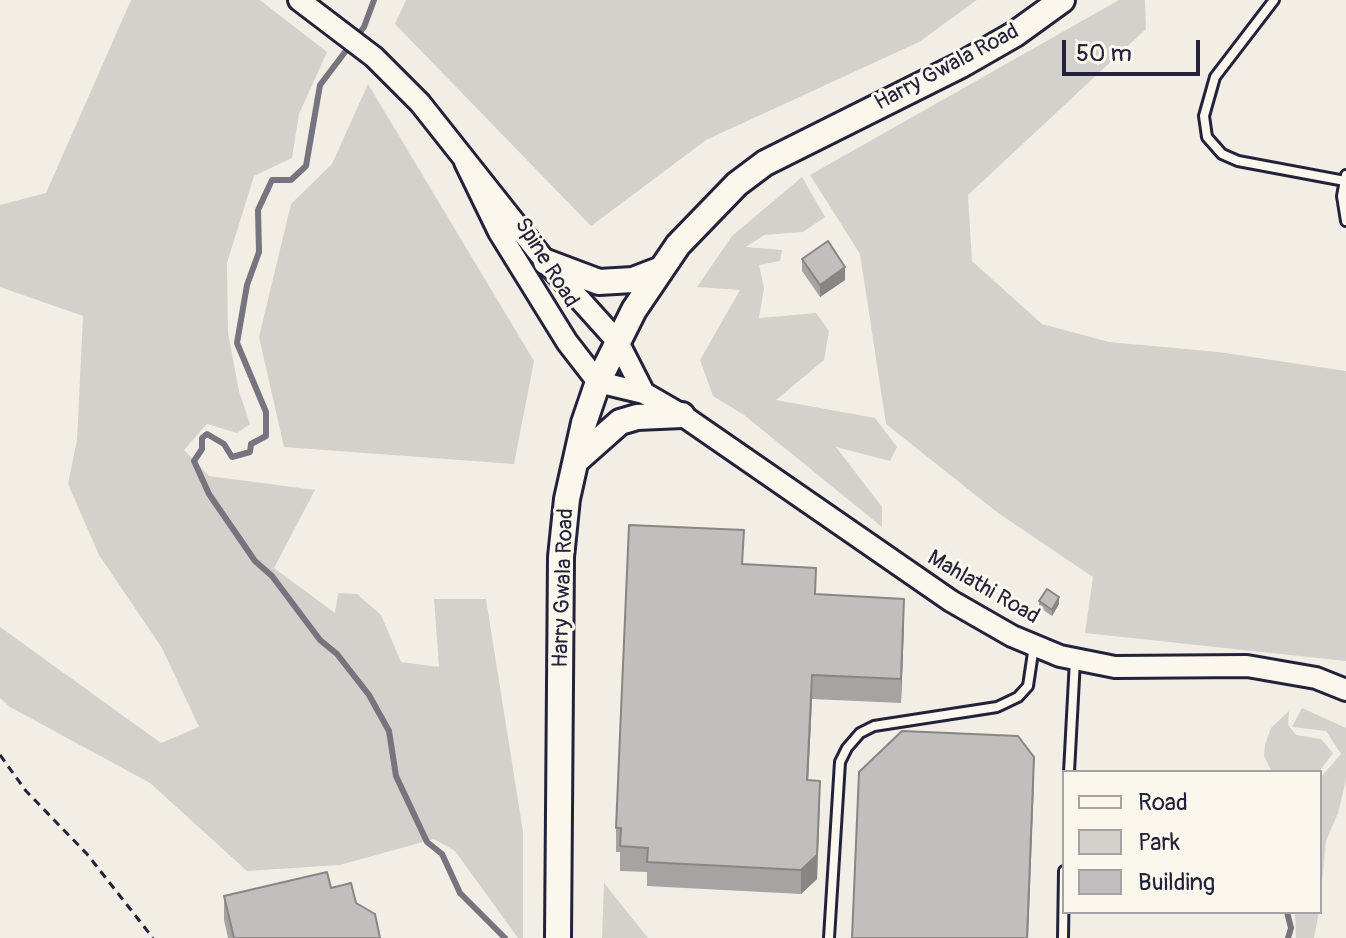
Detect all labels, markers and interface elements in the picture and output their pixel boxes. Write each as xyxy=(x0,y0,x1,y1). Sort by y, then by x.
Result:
street label: Harry Gwala Road xyxy=(870,19,1024,117)
scale bar xyxy=(1066,24,1204,74)
text: 50 m xyxy=(1076,39,1132,68)
street label: Spine Road xyxy=(508,213,584,313)
street label: Harry Gwala Road xyxy=(548,508,580,668)
street label: Mahlathi Road xyxy=(922,545,1044,631)
legend xyxy=(1062,770,1322,914)
text: Road xyxy=(1138,788,1188,817)
text: Park xyxy=(1138,828,1180,857)
text: Building xyxy=(1138,868,1215,897)

